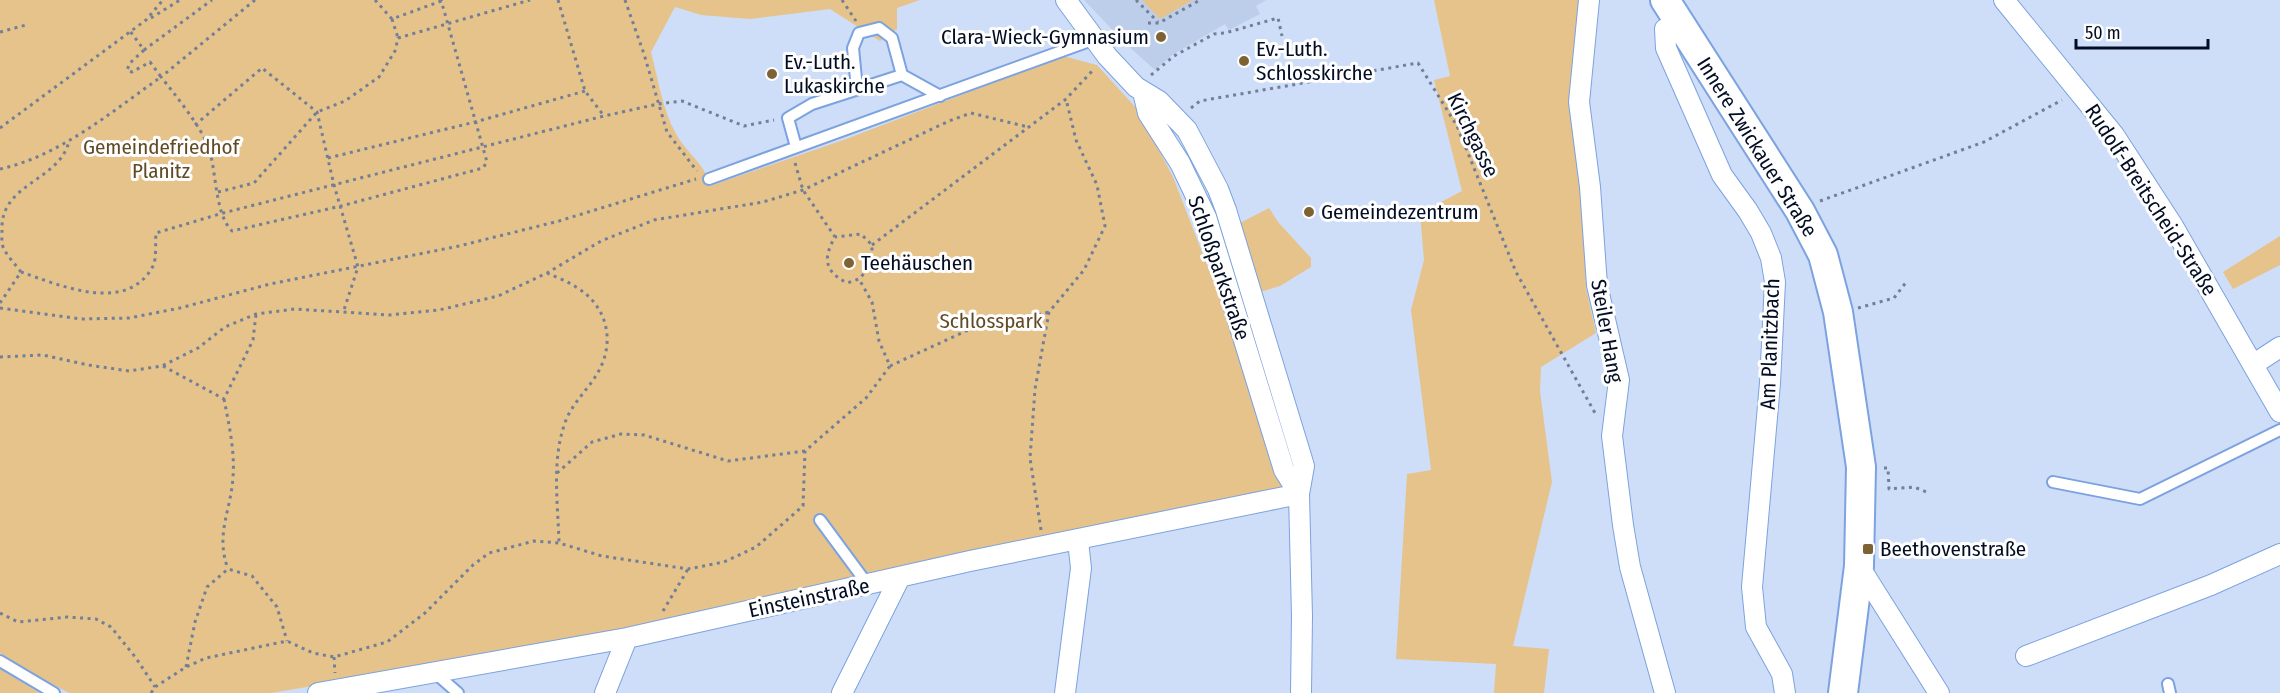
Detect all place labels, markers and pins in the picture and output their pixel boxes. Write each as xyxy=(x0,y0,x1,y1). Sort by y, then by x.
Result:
place label: Clara-Wieck-Gymnasium xyxy=(941,24,1149,50)
marker: Clara-Wieck-Gymnasium xyxy=(1154,30,1168,44)
place label: Ev.-Luth. Schlosskirche xyxy=(1256,36,1373,86)
place label: Ev.-Luth. Lukaskirche xyxy=(784,49,885,99)
marker: Ev.-Luth. Schlosskirche xyxy=(1237,54,1251,68)
marker: Ev.-Luth. Lukaskirche xyxy=(765,67,779,81)
place label: Gemeindezentrum xyxy=(1321,199,1479,225)
marker: Gemeindezentrum xyxy=(1302,205,1316,219)
place label: Teehäuschen xyxy=(861,250,973,276)
marker: Teehäuschen xyxy=(842,256,856,270)
place label: Beethovenstraße xyxy=(1880,536,2026,562)
marker: Beethovenstraße xyxy=(1861,542,1875,556)

